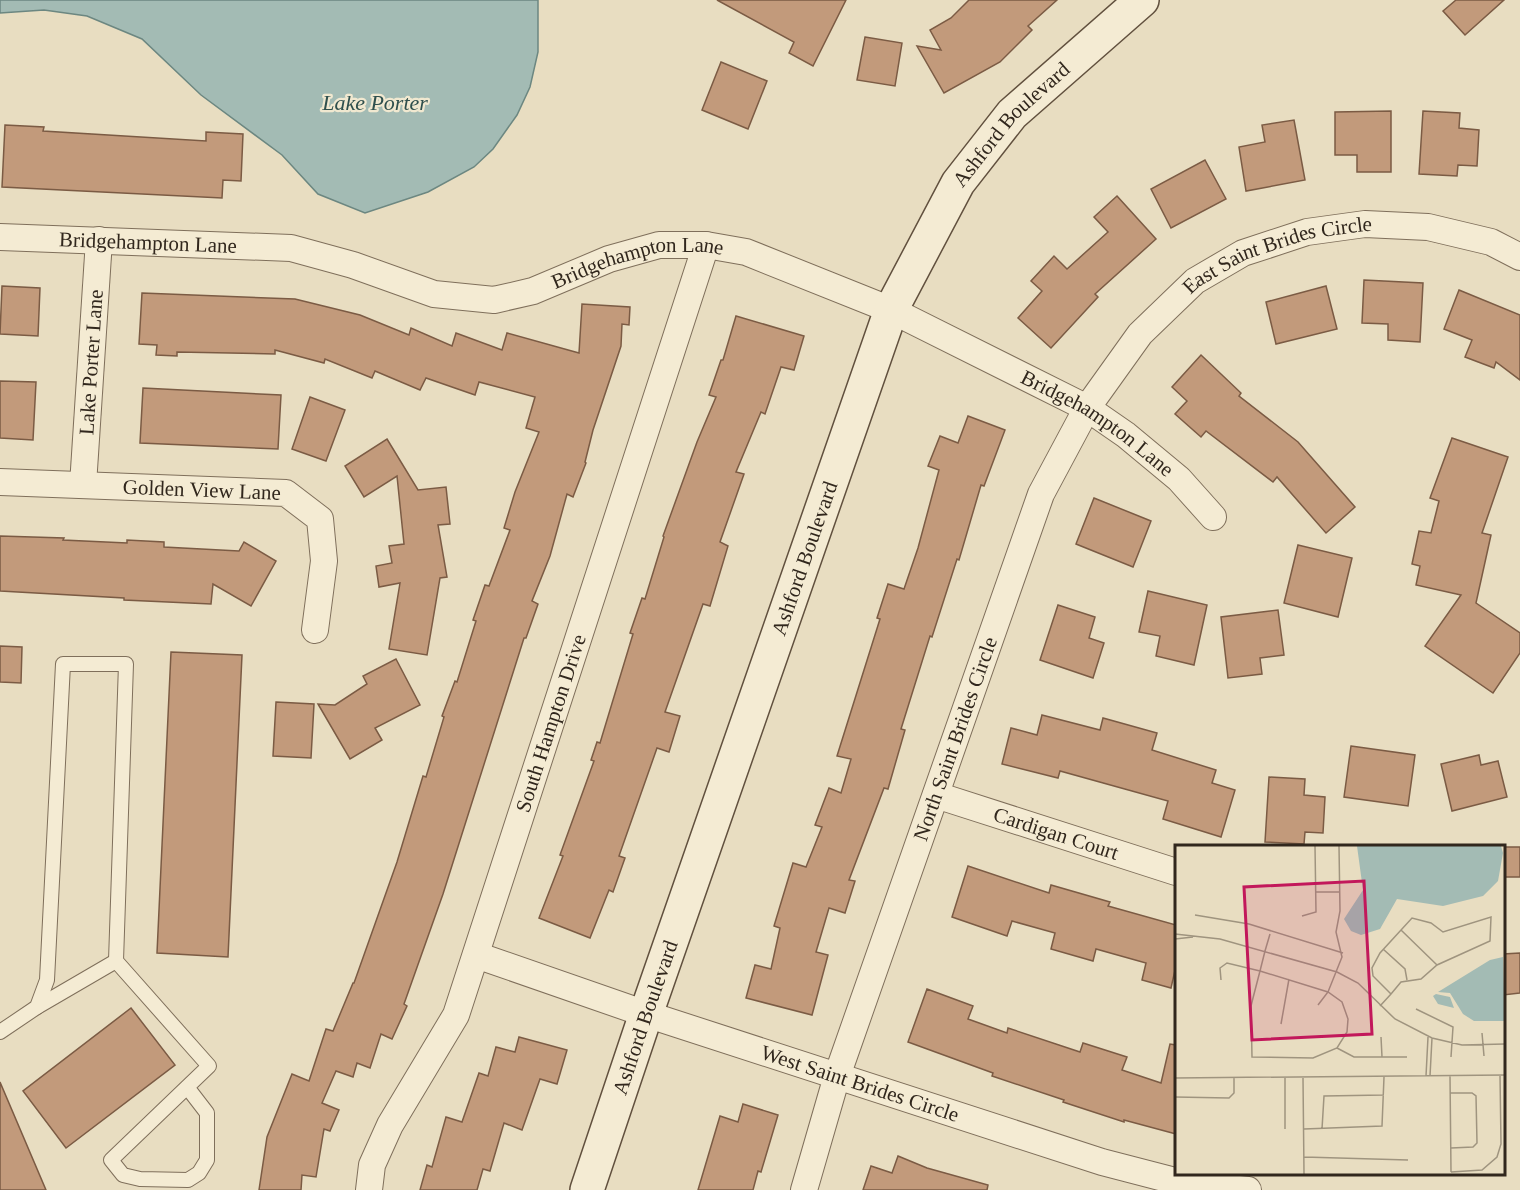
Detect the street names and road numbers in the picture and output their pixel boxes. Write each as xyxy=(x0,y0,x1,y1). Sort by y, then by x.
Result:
street label: Ashford Boulevard xyxy=(948,57,1075,192)
street label: East Saint Brides Circle xyxy=(1177,212,1372,299)
street label: Bridgehampton Lane xyxy=(59,227,237,258)
street label: Bridgehampton Lane xyxy=(548,233,726,294)
street label: Lake Porter Lane xyxy=(74,289,108,436)
street label: Bridgehampton Lane xyxy=(1017,365,1179,482)
street label: Golden View Lane xyxy=(122,475,281,505)
street label: Ashford Boulevard xyxy=(767,478,843,639)
street label: South Hampton Drive xyxy=(511,631,591,815)
street label: North Saint Brides Circle xyxy=(908,634,1002,844)
street label: Cardigan Court xyxy=(990,802,1122,865)
street label: Ashford Boulevard xyxy=(608,937,683,1098)
street label: West Saint Brides Circle xyxy=(758,1040,962,1127)

